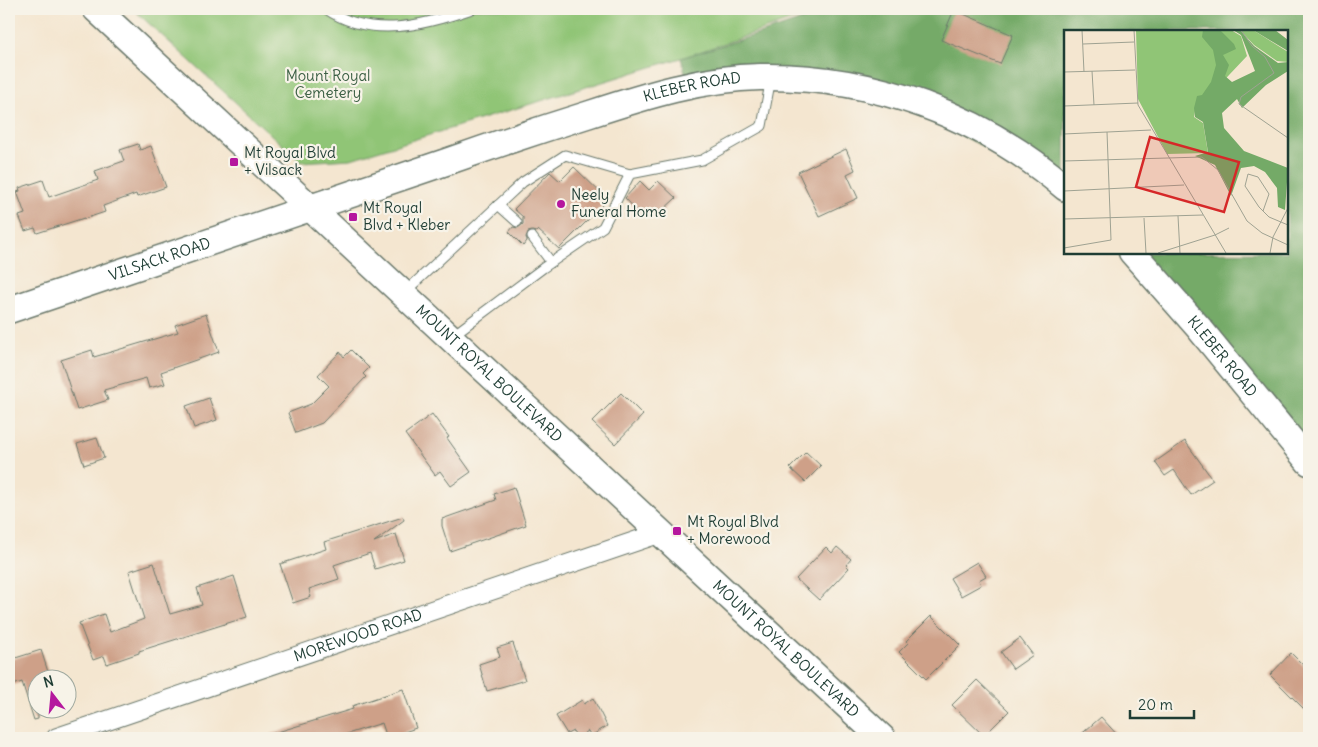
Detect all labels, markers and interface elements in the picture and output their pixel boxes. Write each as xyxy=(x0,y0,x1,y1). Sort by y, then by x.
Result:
inset map xyxy=(1064,30,1288,254)
park label: Mount Royal Cemetery xyxy=(286,66,370,102)
street label: KLEBER ROAD xyxy=(641,68,742,106)
place label: Mt Royal Blvd + Vilsack xyxy=(244,143,336,179)
marker: Mt Royal Blvd + Vilsack xyxy=(228,156,240,168)
place label: Neely Funeral Home xyxy=(571,185,666,221)
place label: Mt Royal Blvd + Kleber xyxy=(363,198,450,234)
marker: Neely Funeral Home xyxy=(555,198,567,210)
marker: Mt Royal Blvd + Kleber xyxy=(347,211,359,223)
street label: VILSACK ROAD xyxy=(106,233,213,285)
street label: MOUNT ROYAL BOULEVARD xyxy=(412,300,567,446)
street label: KLEBER ROAD xyxy=(1184,312,1262,400)
place label: Mt Royal Blvd + Morewood xyxy=(687,512,779,548)
marker: Mt Royal Blvd + Morewood xyxy=(671,525,683,537)
street label: MOUNT ROYAL BOULEVARD xyxy=(709,576,864,721)
street label: MOREWOOD ROAD xyxy=(291,604,425,666)
north arrow xyxy=(28,670,78,720)
text: N xyxy=(41,672,56,691)
scale bar xyxy=(1130,687,1194,719)
text: 20 m xyxy=(1138,695,1173,714)

